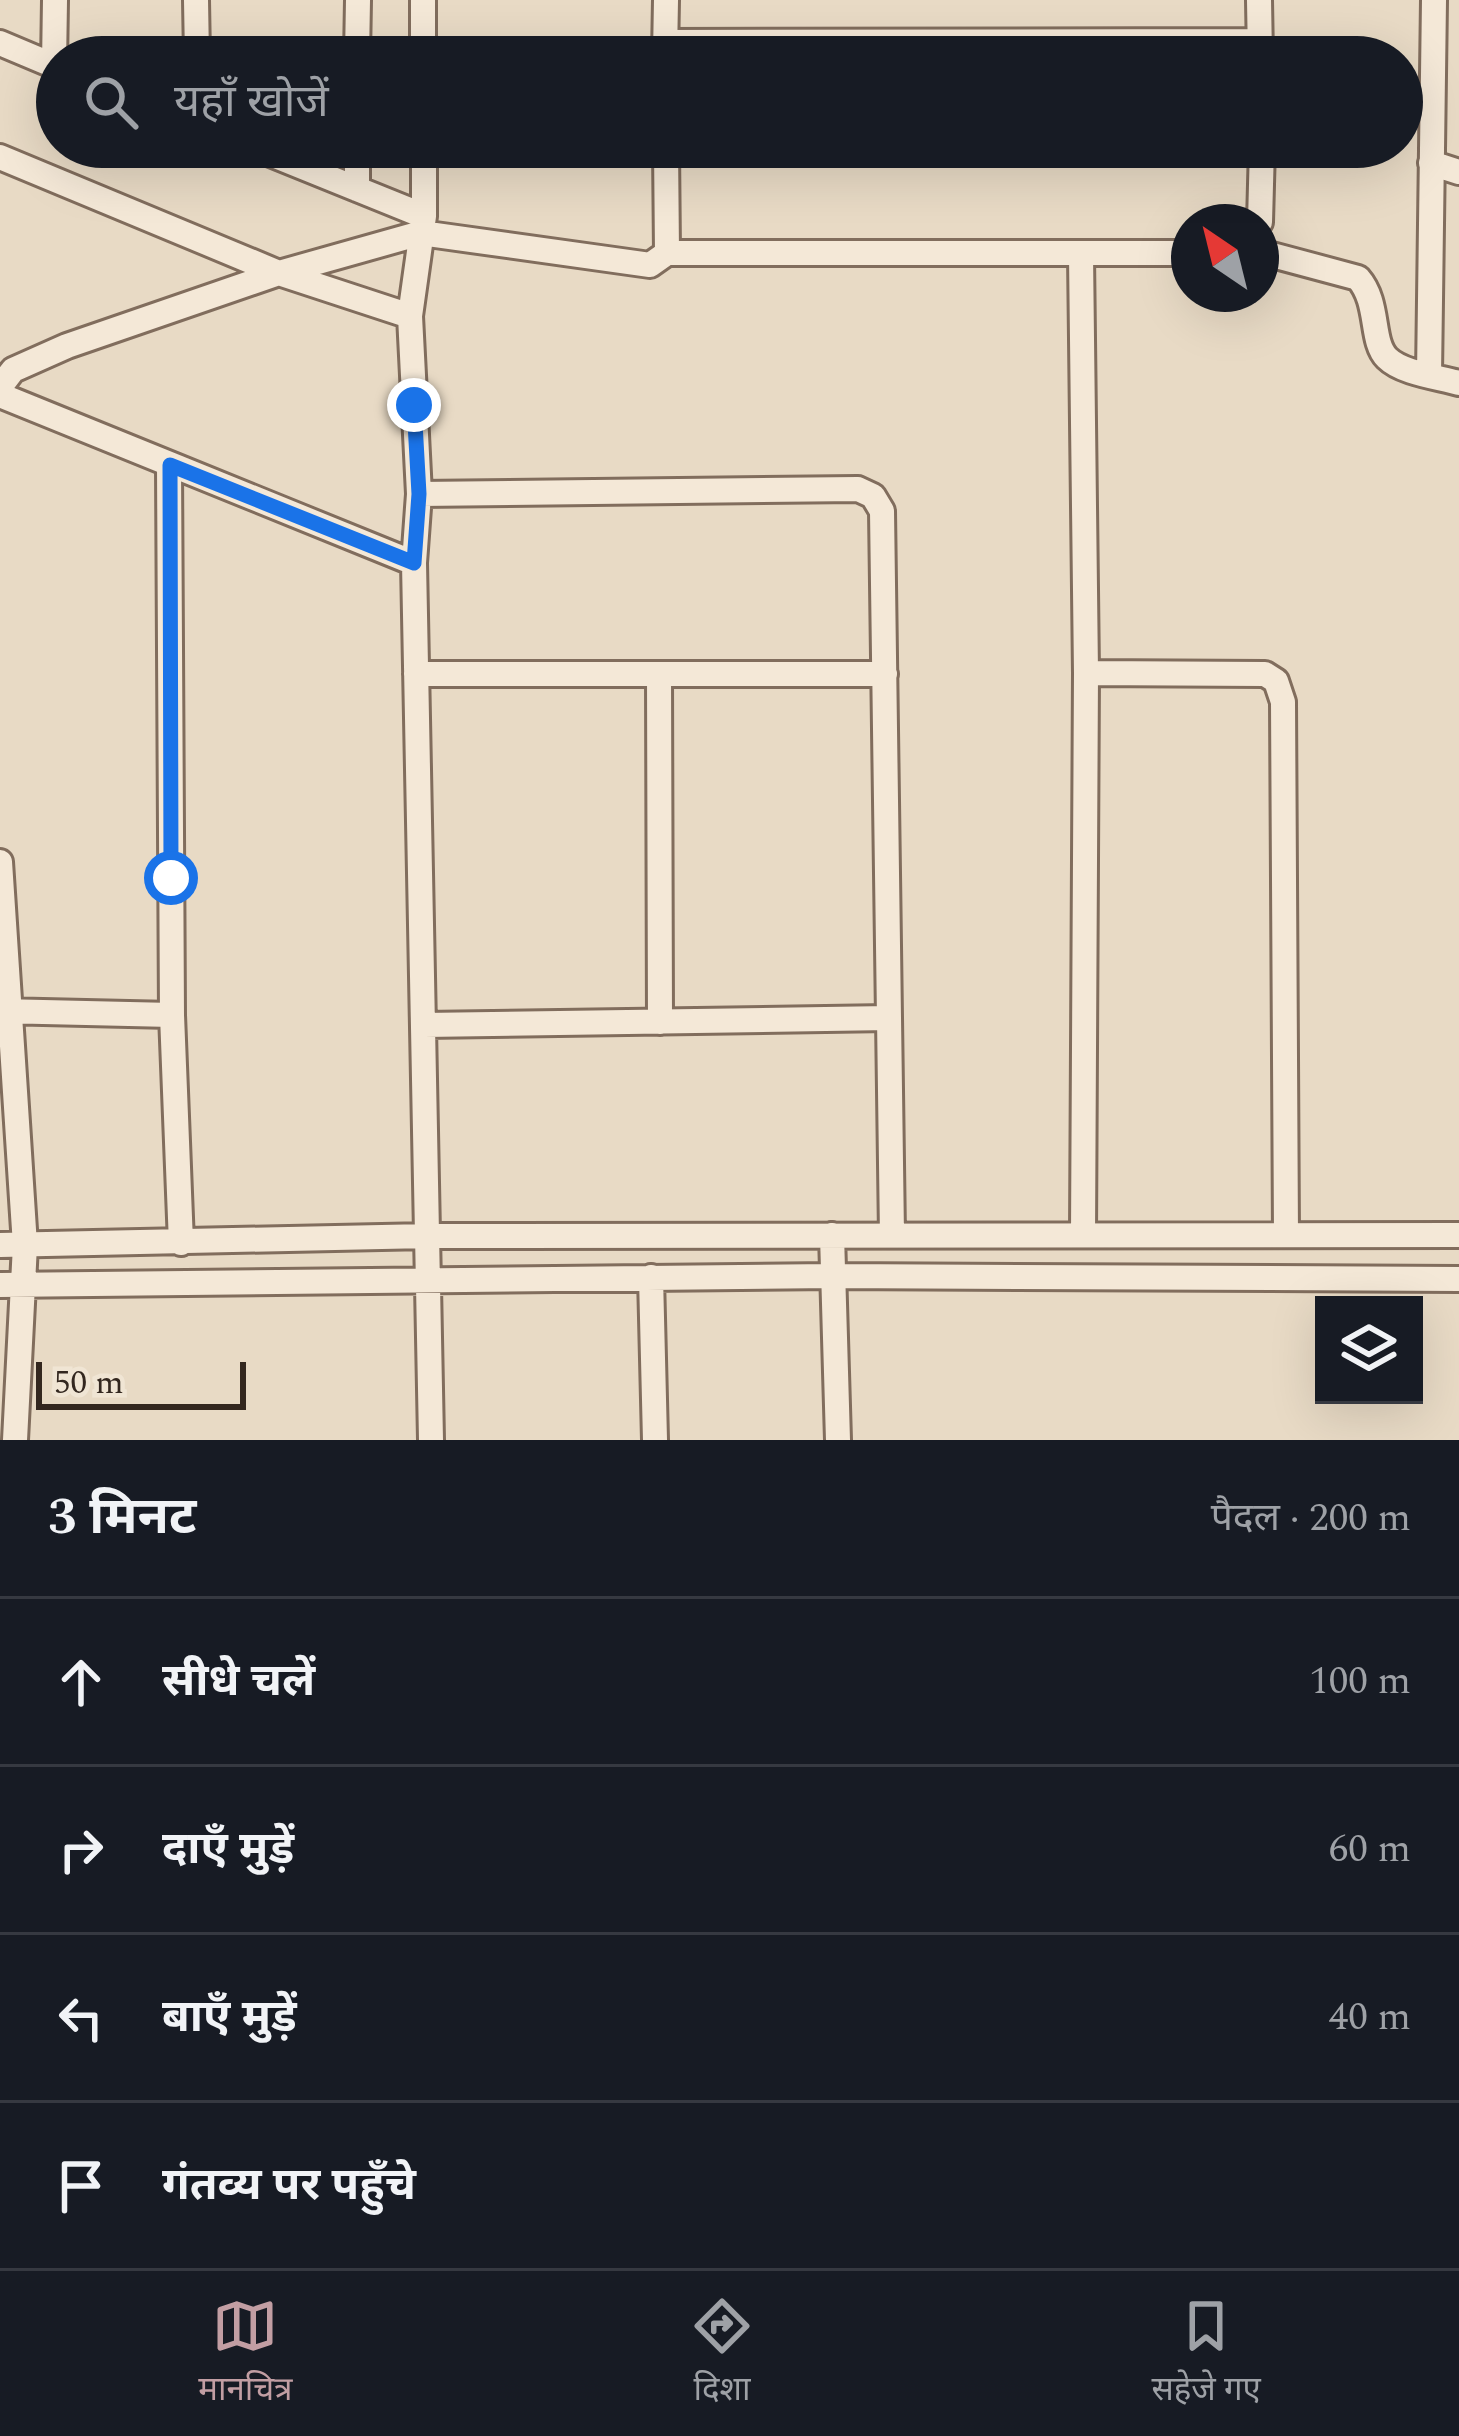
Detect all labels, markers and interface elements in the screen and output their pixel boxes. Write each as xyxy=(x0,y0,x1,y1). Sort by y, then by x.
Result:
search box xyxy=(36,36,1423,168)
text: यहाँ खोजें xyxy=(174,68,329,137)
icon: search xyxy=(78,69,144,135)
north arrow xyxy=(1171,204,1279,312)
route end xyxy=(387,378,441,432)
route start xyxy=(144,851,198,905)
map controls xyxy=(1315,1296,1423,1404)
button: layers xyxy=(1315,1296,1423,1404)
scale bar xyxy=(36,1356,246,1409)
text: 50 m xyxy=(54,1358,124,1408)
text: 3 मिनट xyxy=(48,1479,196,1557)
text: पैदल · 200 m xyxy=(1211,1489,1411,1548)
text: सीधे चलें xyxy=(162,1647,315,1716)
icon: ahead xyxy=(48,1649,114,1715)
text: 100 m xyxy=(1309,1652,1411,1711)
text: दाएँ मुड़ें xyxy=(162,1815,294,1884)
icon: right xyxy=(48,1817,114,1883)
text: 60 m xyxy=(1329,1820,1411,1879)
text: बाएँ मुड़ें xyxy=(162,1983,297,2052)
icon: left xyxy=(48,1985,114,2051)
text: 40 m xyxy=(1329,1988,1411,2047)
text: गंतव्य पर पहुँचे xyxy=(162,2151,416,2220)
icon: arrive xyxy=(48,2153,114,2219)
tab: मानचित्र xyxy=(198,2293,293,2415)
tab: दिशा xyxy=(689,2293,755,2415)
tab: सहेजे गए xyxy=(1151,2293,1261,2415)

